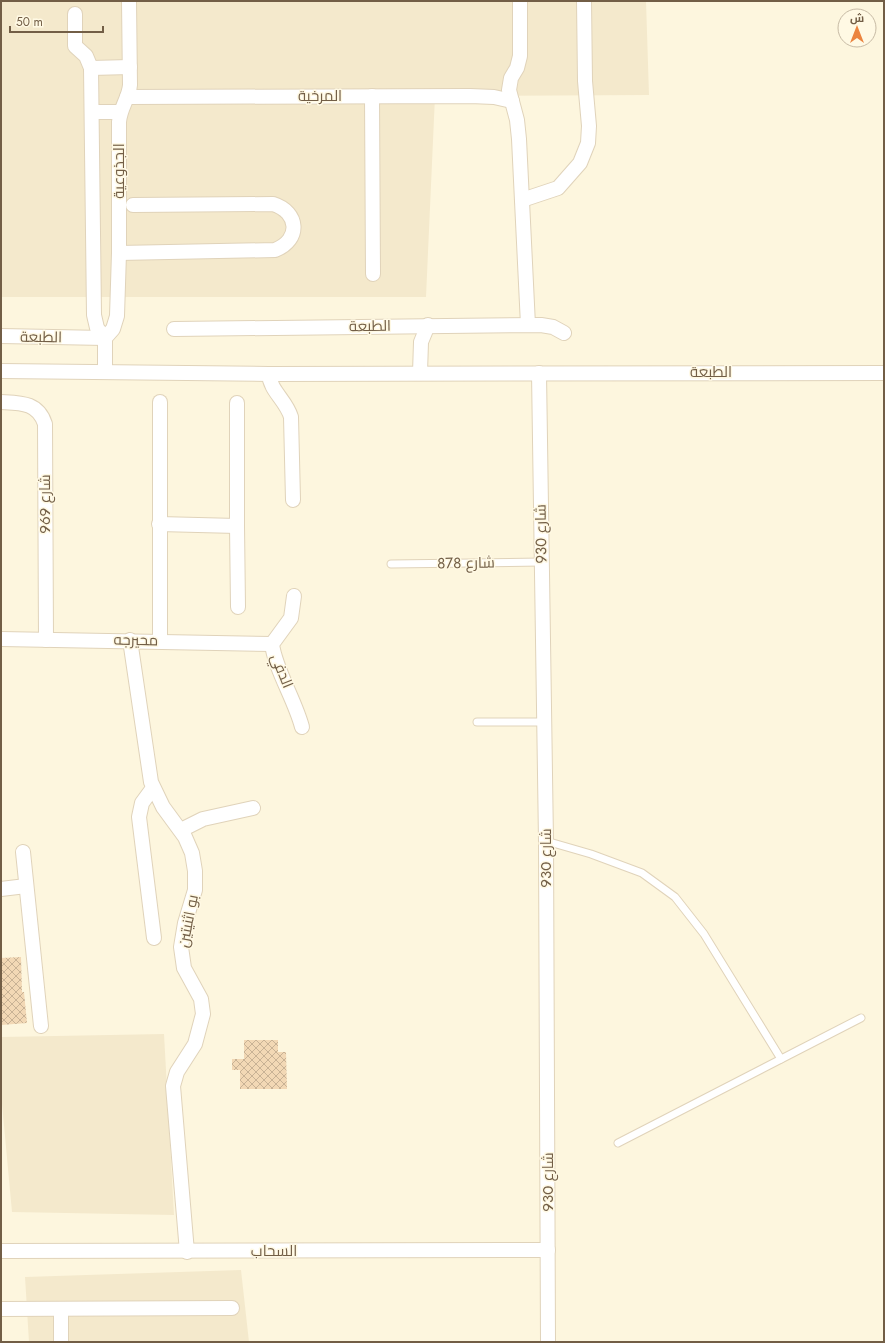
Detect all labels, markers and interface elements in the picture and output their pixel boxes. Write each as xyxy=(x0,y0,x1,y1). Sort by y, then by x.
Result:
scale bar xyxy=(10,8,103,34)
north arrow xyxy=(837,8,877,48)
text: ش xyxy=(850,10,864,26)
text: 50 m xyxy=(16,13,43,31)
street label: المرخية xyxy=(298,85,342,107)
street label: الجذوعية xyxy=(108,143,130,199)
street label: الطبعة xyxy=(349,315,391,337)
street label: الطبعة xyxy=(20,326,62,348)
street label: الطبعة xyxy=(690,361,732,383)
street label: شارع 969 xyxy=(34,474,56,534)
street label: شارع 930 xyxy=(529,504,553,564)
street label: شارع 878 xyxy=(437,551,495,575)
street label: محيرجه xyxy=(114,629,158,651)
street label: الدفي xyxy=(264,650,299,692)
street label: شارع 930 xyxy=(535,828,557,888)
street label: بو اثنيتين xyxy=(172,893,204,949)
street label: شارع 930 xyxy=(537,1152,559,1212)
street label: السحاب xyxy=(251,1240,297,1262)

